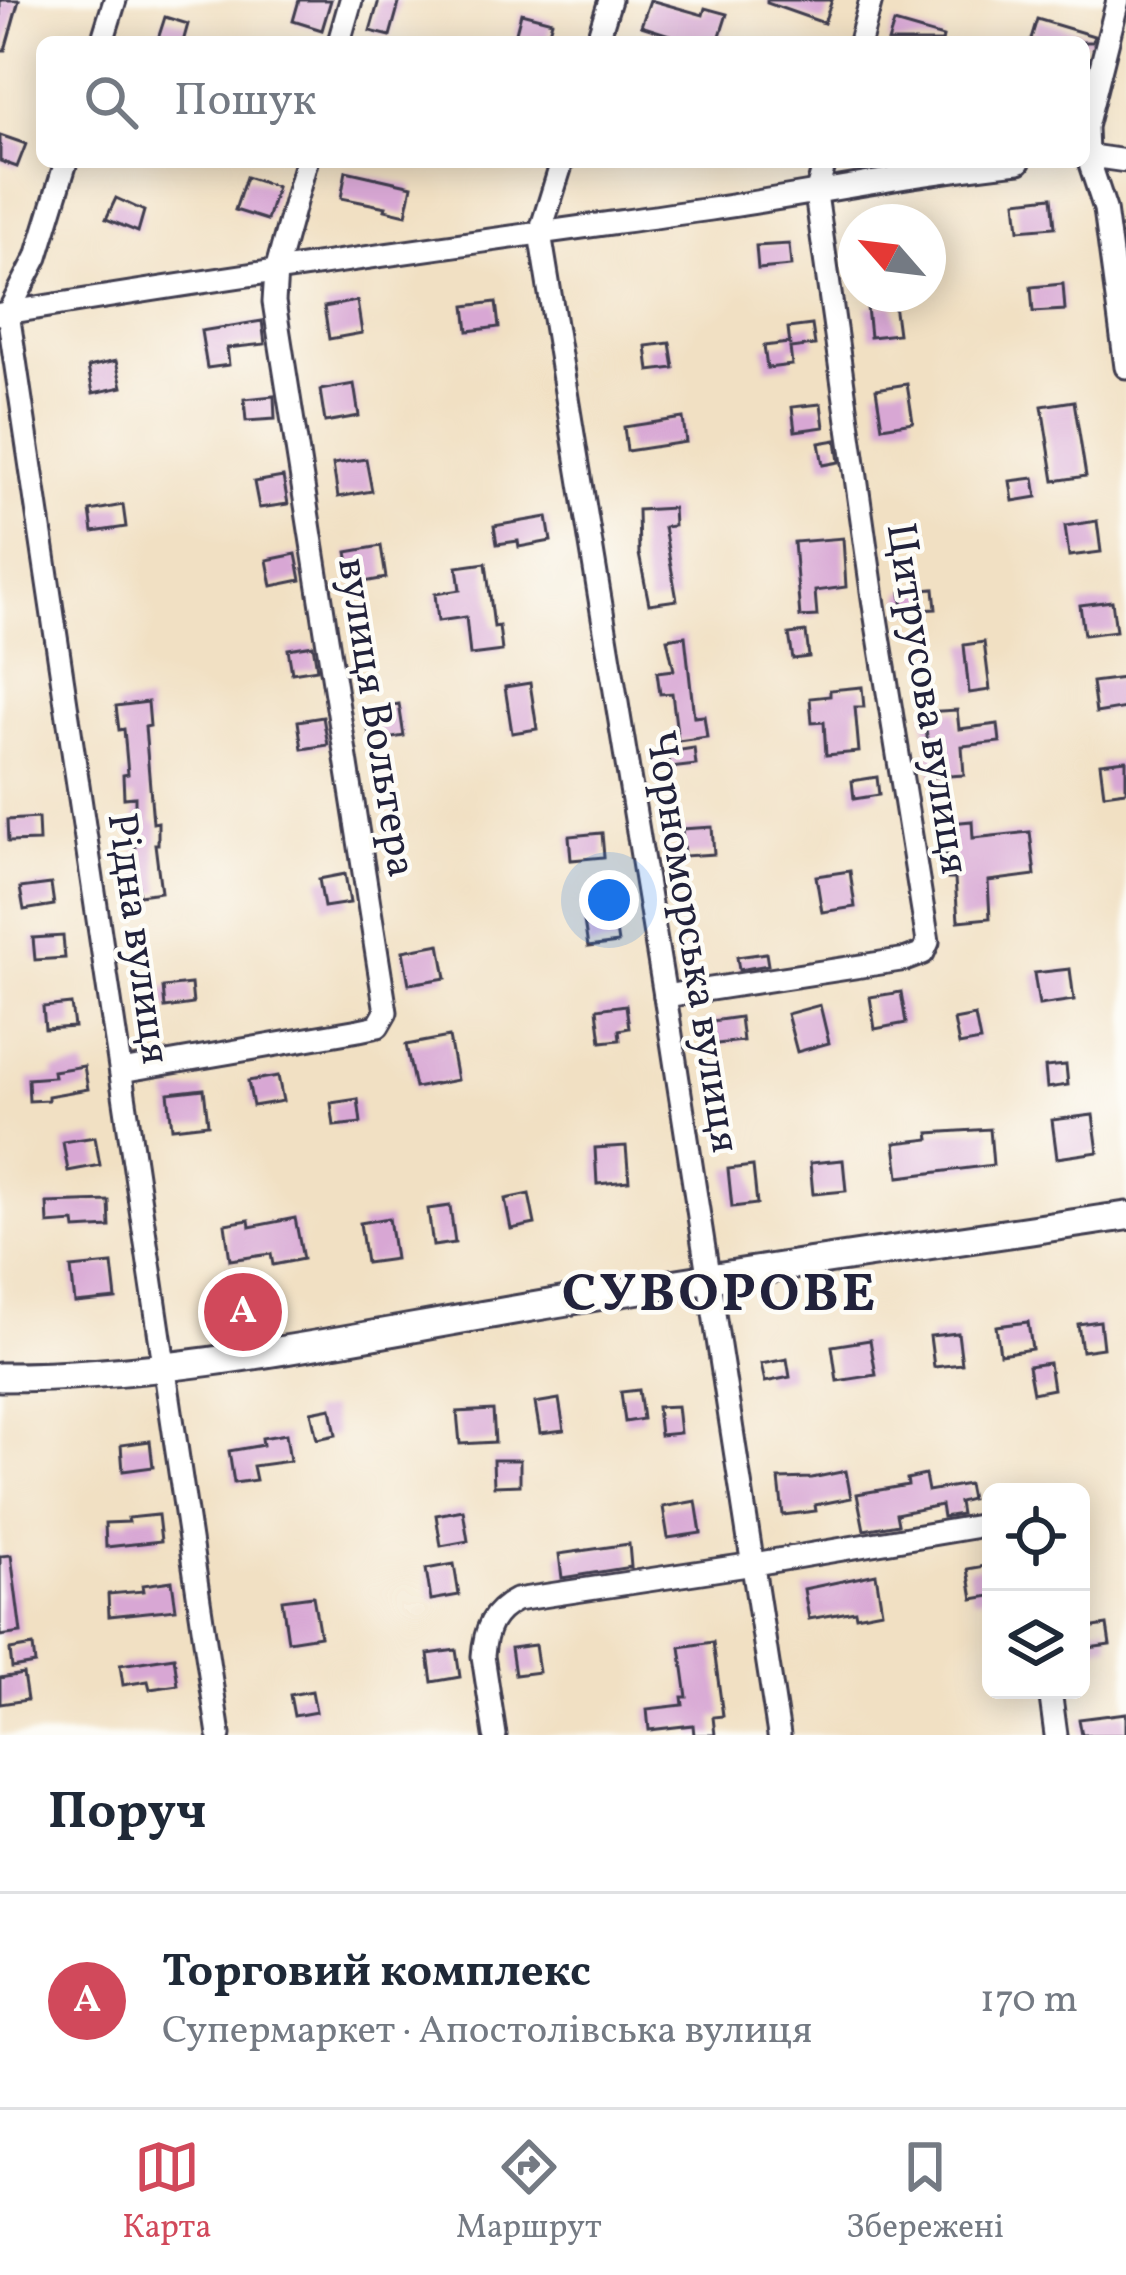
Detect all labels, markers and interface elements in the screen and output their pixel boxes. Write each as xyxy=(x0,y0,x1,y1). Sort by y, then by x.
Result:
search box xyxy=(36,36,1090,168)
icon: search xyxy=(78,69,144,135)
text: Пошук xyxy=(174,71,317,134)
north arrow xyxy=(838,204,946,312)
street label: Цитрусова вулиця xyxy=(869,519,982,879)
street label: вулиця Вольтера xyxy=(320,554,429,882)
street label: Чорноморська вулиця xyxy=(628,726,753,1157)
street label: Рідна вулиця xyxy=(90,809,183,1068)
your location xyxy=(579,870,639,930)
district label: СУВОРОВЕ xyxy=(562,1259,878,1334)
pin: A xyxy=(204,1267,282,1357)
map controls xyxy=(982,1483,1090,1699)
button: locate xyxy=(982,1483,1090,1591)
button: layers xyxy=(982,1591,1090,1699)
text: Поруч xyxy=(48,1778,206,1849)
text: Торговий комплекс xyxy=(162,1942,591,2005)
text: A xyxy=(73,1974,101,2028)
text: 170 m xyxy=(980,1974,1078,2028)
text: Супермаркет · Апостолівська вулиця xyxy=(162,2005,812,2059)
tab: Карта xyxy=(122,2134,212,2252)
tab: Маршрут xyxy=(456,2134,602,2252)
tab: Збережені xyxy=(846,2134,1004,2252)

